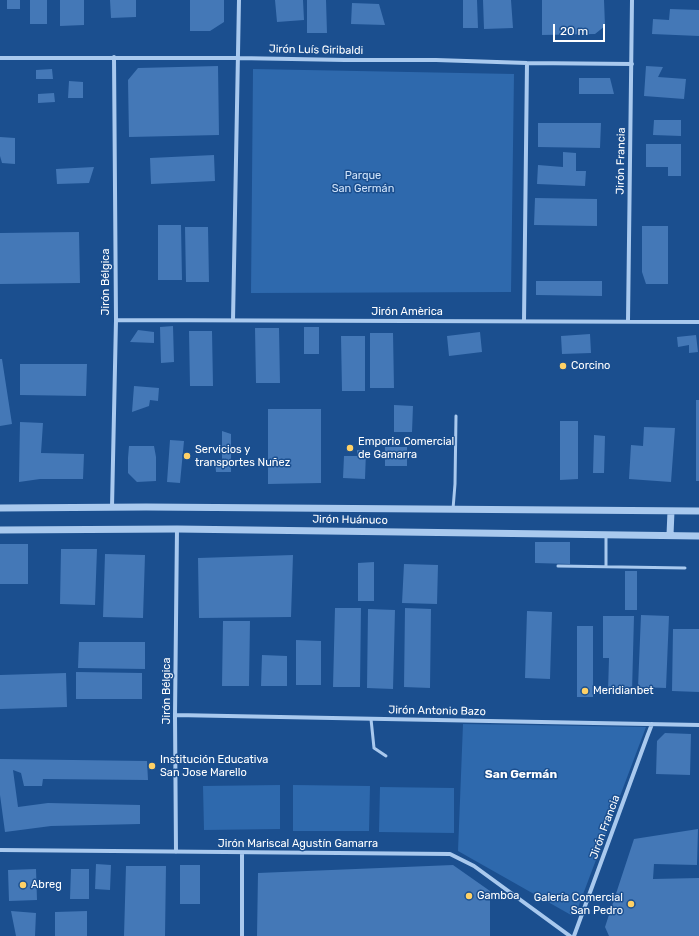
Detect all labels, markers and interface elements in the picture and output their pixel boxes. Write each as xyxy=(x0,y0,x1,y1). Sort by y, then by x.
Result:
scale bar xyxy=(555,16,607,42)
text: 20 m xyxy=(560,24,588,38)
street label: Jirón Luís Giribaldi xyxy=(269,43,363,57)
street label: Jirón Francia xyxy=(614,127,628,195)
park label: Parque San Germán xyxy=(332,169,394,195)
street label: Jirón Bélgica xyxy=(99,249,113,315)
street label: Jirón Amèrica xyxy=(371,305,443,319)
place label: Corcino xyxy=(571,359,610,373)
marker: Corcino xyxy=(558,361,568,371)
place label: Emporio Comercial de Gamarra xyxy=(358,435,454,461)
place label: Servicios y transportes Nuñez xyxy=(195,443,290,469)
marker: Emporio Comercial de Gamarra xyxy=(345,443,355,453)
marker: Servicios y transportes Nuñez xyxy=(182,451,192,461)
street label: Jirón Huánuco xyxy=(312,513,388,527)
street label: Jirón Bélgica xyxy=(160,658,174,724)
place label: Meridianbet xyxy=(593,684,654,698)
marker: Meridianbet xyxy=(580,686,590,696)
street label: Jirón Antonio Bazo xyxy=(388,704,486,718)
place label: Institución Educativa San Jose Marello xyxy=(160,753,268,779)
marker: Institución Educativa San Jose Marello xyxy=(147,761,157,771)
district label: San Germán xyxy=(485,768,557,782)
street label: Jirón Francia xyxy=(587,793,623,861)
street label: Jirón Mariscal Agustín Gamarra xyxy=(218,837,378,851)
place label: Abreg xyxy=(31,878,62,892)
marker: Abreg xyxy=(18,880,28,890)
place label: Gamboa xyxy=(477,889,519,903)
marker: Gamboa xyxy=(464,891,474,901)
place label: Galería Comercial San Pedro xyxy=(534,891,623,917)
marker: Galería Comercial San Pedro xyxy=(626,899,636,909)

